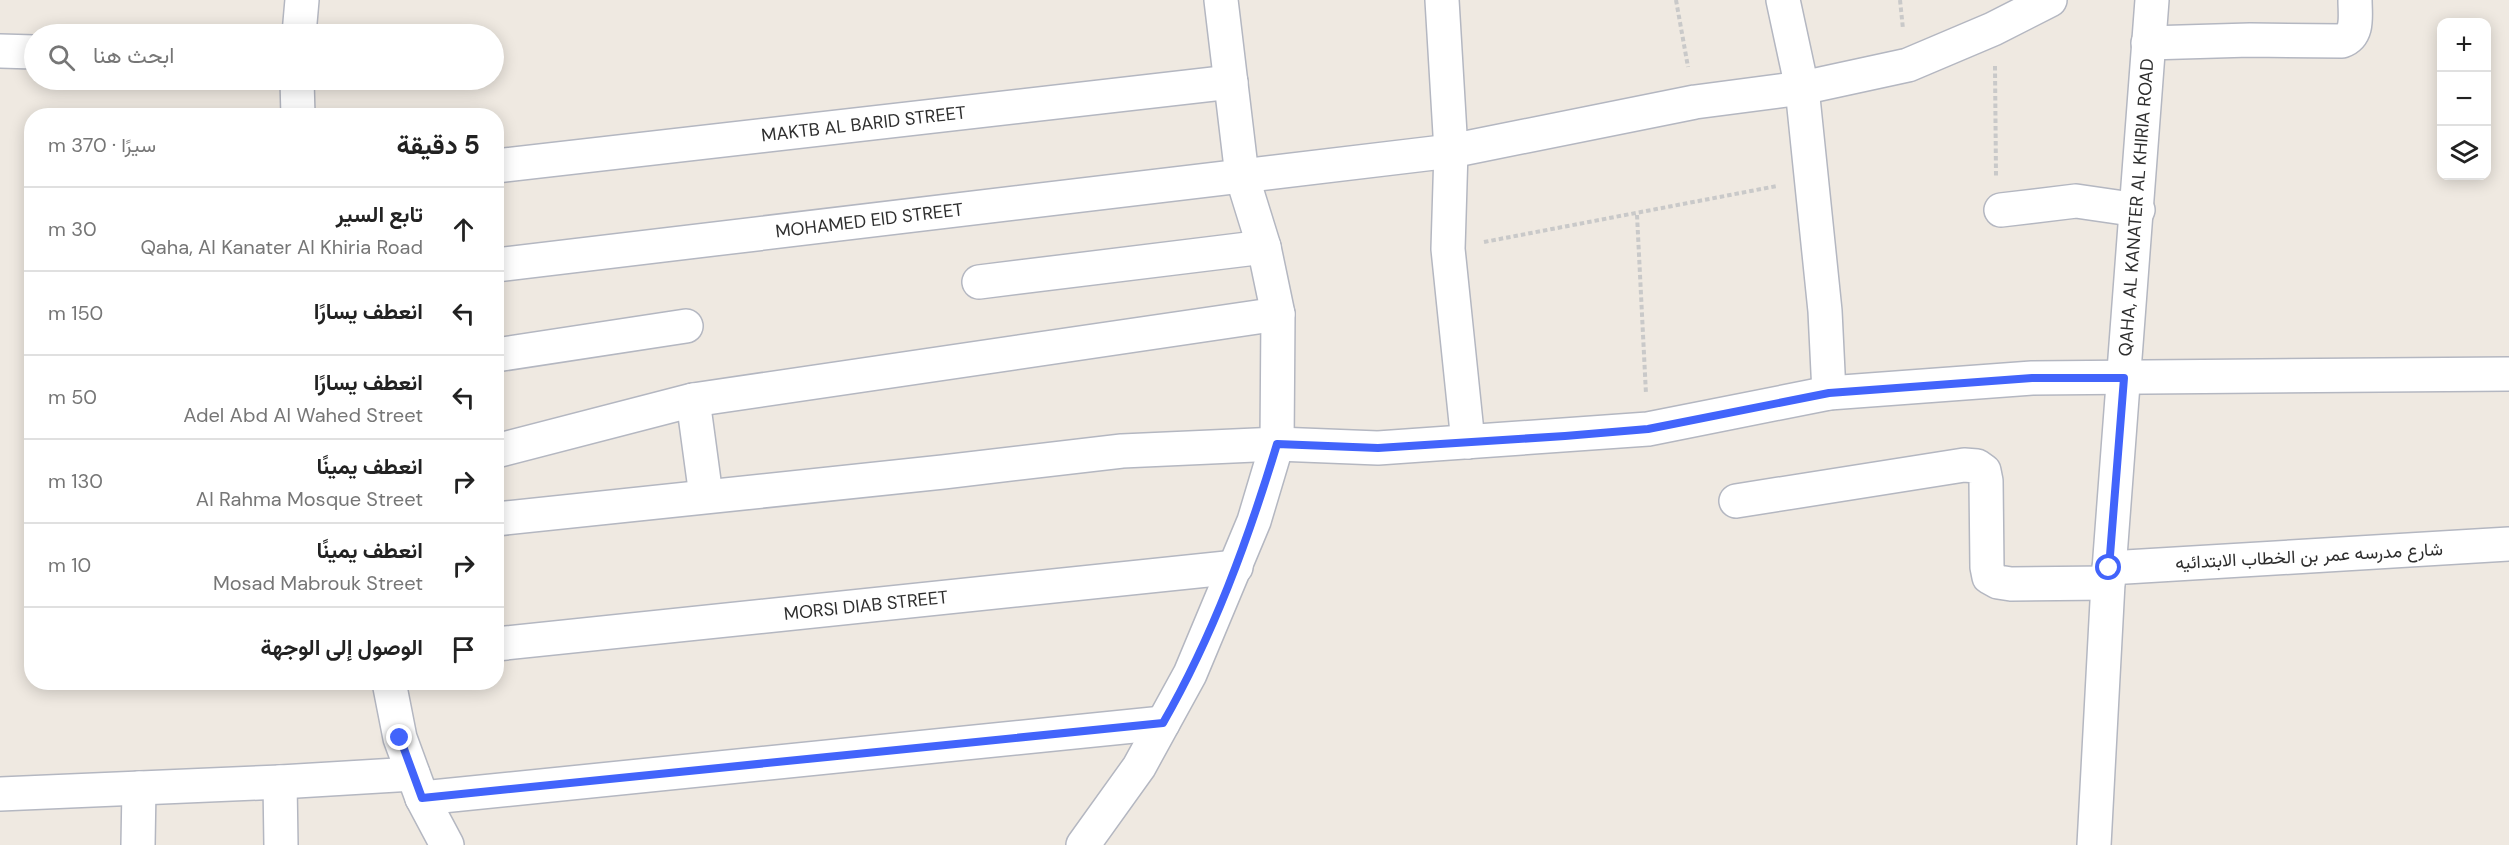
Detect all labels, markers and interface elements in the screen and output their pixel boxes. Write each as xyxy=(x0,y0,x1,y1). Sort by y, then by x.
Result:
map controls xyxy=(2437,18,2491,180)
button: + xyxy=(2437,18,2491,72)
search box xyxy=(24,24,504,90)
icon: search xyxy=(45,41,78,74)
text: ابحث هنا xyxy=(93,41,174,70)
street label: QAHA, AL KANATER AL KHIRIA ROAD xyxy=(2113,58,2160,357)
button: − xyxy=(2437,72,2491,126)
street label: MAKTB AL BARID STREET xyxy=(760,100,967,148)
button: layers xyxy=(2437,126,2491,180)
text: 5 دقيقة xyxy=(396,128,480,162)
text: سيرًا · 370 m xyxy=(48,132,156,158)
street label: MOHAMED EID STREET xyxy=(774,197,964,244)
text: تابع السير xyxy=(336,200,423,229)
icon: ahead xyxy=(447,213,480,246)
text: 30 m xyxy=(48,216,97,242)
text: Qaha, Al Kanater Al Khiria Road xyxy=(140,234,423,260)
text: انعطف يسارًا xyxy=(314,297,423,326)
icon: left xyxy=(447,297,480,330)
text: 150 m xyxy=(48,300,103,326)
text: انعطف يسارًا xyxy=(314,368,423,397)
icon: left xyxy=(447,381,480,414)
text: 50 m xyxy=(48,384,97,410)
text: Adel Abd Al Wahed Street xyxy=(183,402,423,428)
text: انعطف يمينًا xyxy=(316,452,423,481)
icon: right xyxy=(447,465,480,498)
text: 130 m xyxy=(48,468,103,494)
text: Al Rahma Mosque Street xyxy=(196,486,423,512)
text: انعطف يمينًا xyxy=(316,536,423,565)
street label: شارع مدرسه عمر بن الخطاب الابتدائيه xyxy=(2175,537,2443,575)
icon: right xyxy=(447,549,480,582)
text: 10 m xyxy=(48,552,91,578)
route start xyxy=(2095,554,2121,580)
text: Mosad Mabrouk Street xyxy=(213,570,423,596)
street label: MORSI DIAB STREET xyxy=(783,585,949,626)
text: الوصول إلى الوجهة xyxy=(261,633,423,662)
icon: arrive xyxy=(447,633,480,666)
route end xyxy=(386,724,412,750)

